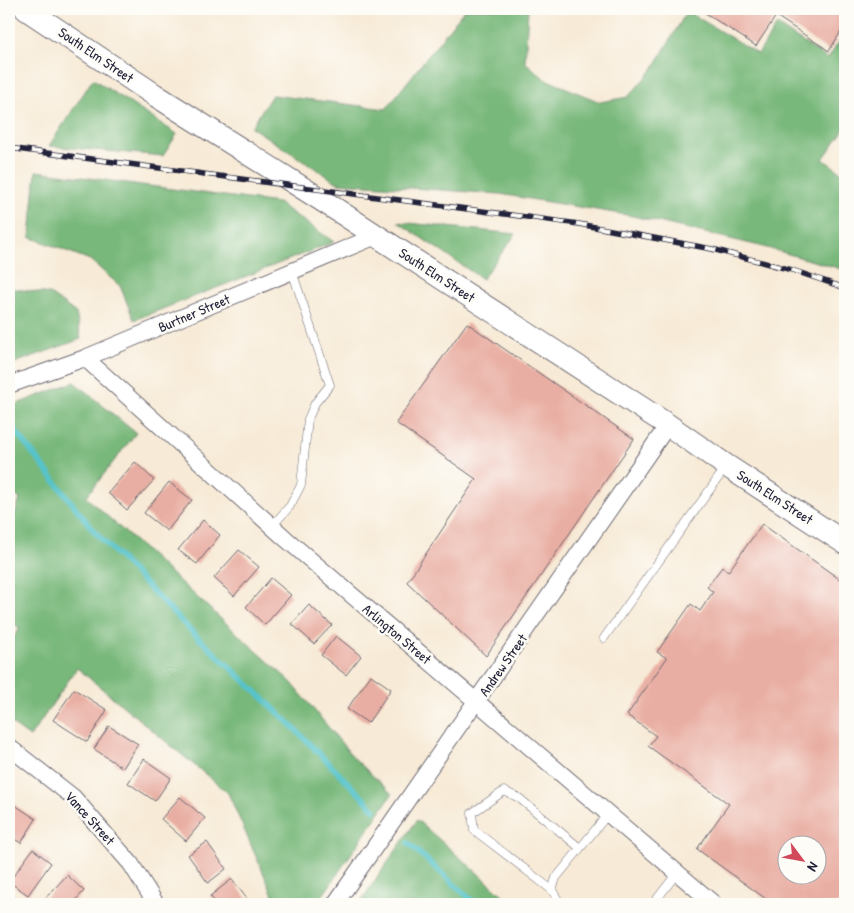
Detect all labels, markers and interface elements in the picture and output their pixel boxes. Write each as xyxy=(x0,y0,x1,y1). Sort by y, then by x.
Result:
street label: South Elm Street xyxy=(55,22,138,87)
street label: South Elm Street xyxy=(396,243,479,306)
street label: Burtner Street xyxy=(155,289,233,336)
street label: South Elm Street xyxy=(734,465,817,528)
street label: Arlington Street xyxy=(358,599,436,669)
street label: Andrew Street xyxy=(474,630,531,700)
street label: Vance Street xyxy=(61,787,120,849)
north arrow xyxy=(776,836,826,886)
text: N xyxy=(803,859,823,876)

